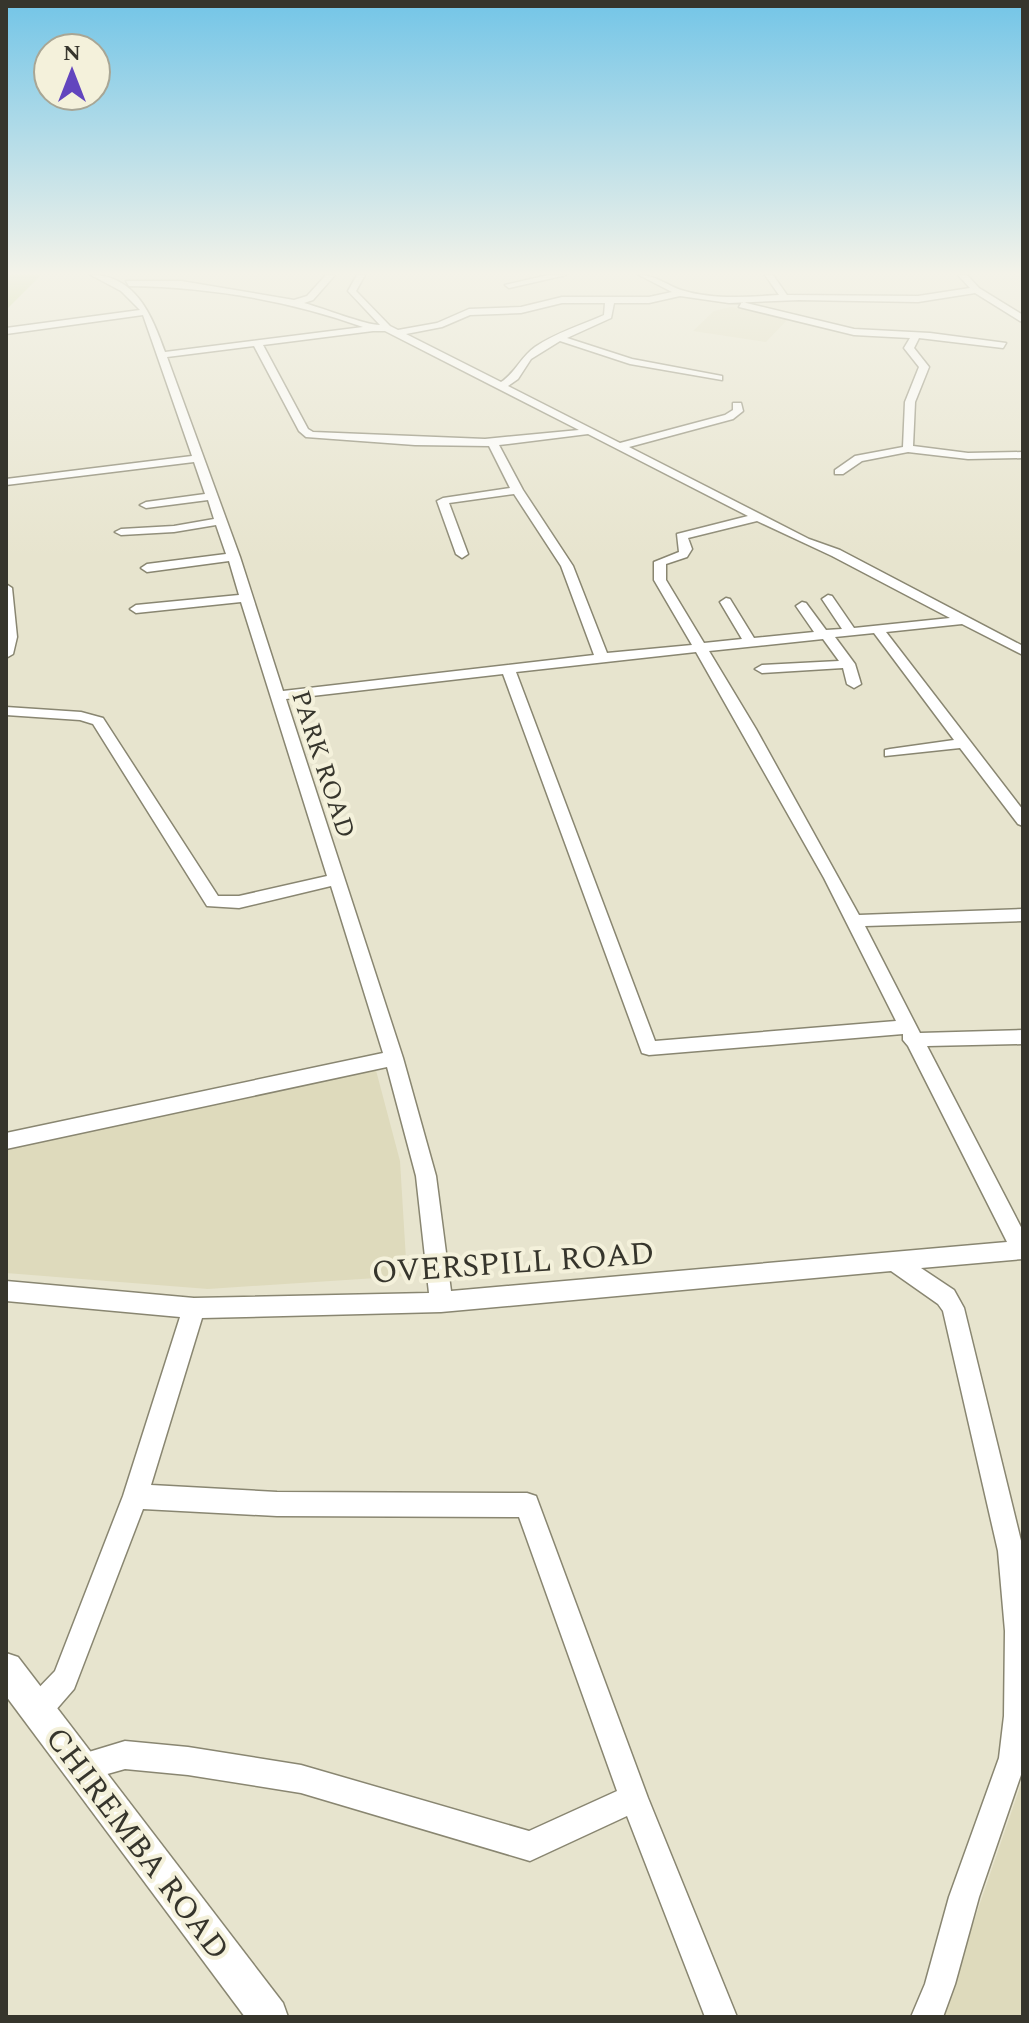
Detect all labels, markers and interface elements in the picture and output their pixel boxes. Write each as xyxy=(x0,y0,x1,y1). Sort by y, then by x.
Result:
north arrow xyxy=(32,32,112,112)
text: N xyxy=(63,37,81,70)
street label: PARK ROAD xyxy=(280,685,366,843)
street label: OVERSPILL ROAD xyxy=(370,1229,656,1298)
street label: CHIREMBA ROAD xyxy=(33,1717,241,1971)

